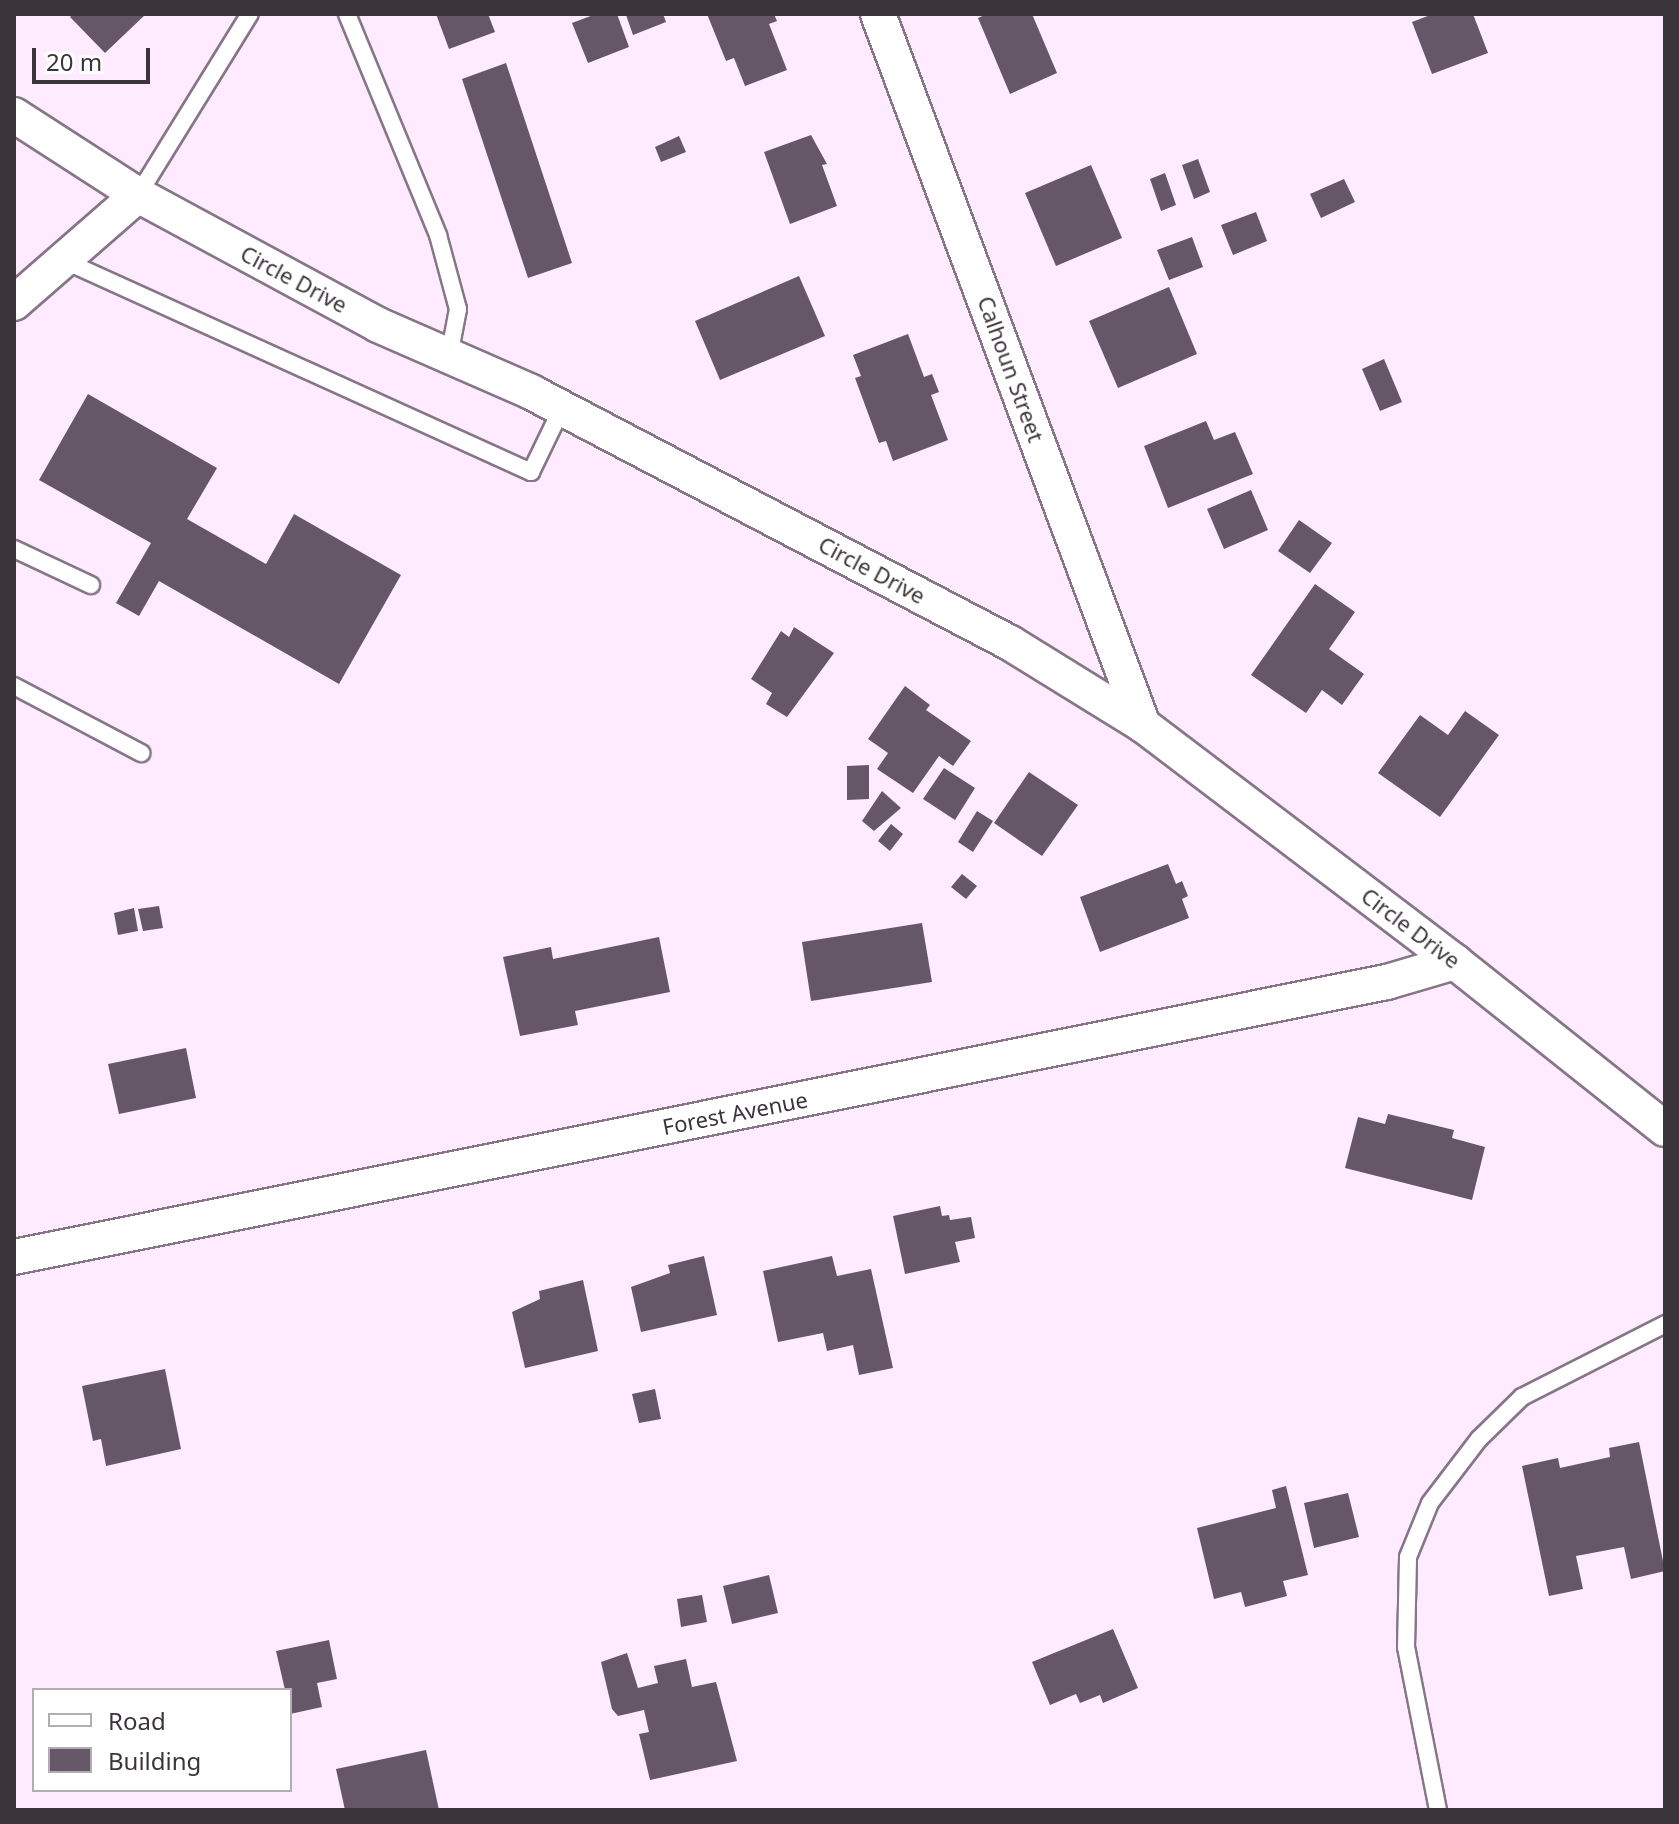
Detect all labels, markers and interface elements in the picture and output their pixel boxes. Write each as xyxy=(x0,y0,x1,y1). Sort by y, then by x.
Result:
scale bar xyxy=(36,32,154,82)
text: 20 m xyxy=(46,45,102,78)
street label: Circle Drive xyxy=(236,240,352,318)
street label: Calhoun Street xyxy=(972,293,1050,445)
street label: Circle Drive xyxy=(814,531,930,609)
street label: Circle Drive xyxy=(1356,882,1466,974)
street label: Forest Avenue xyxy=(660,1086,810,1140)
legend xyxy=(32,1688,292,1792)
text: Road xyxy=(108,1704,166,1737)
text: Building xyxy=(108,1744,201,1777)

